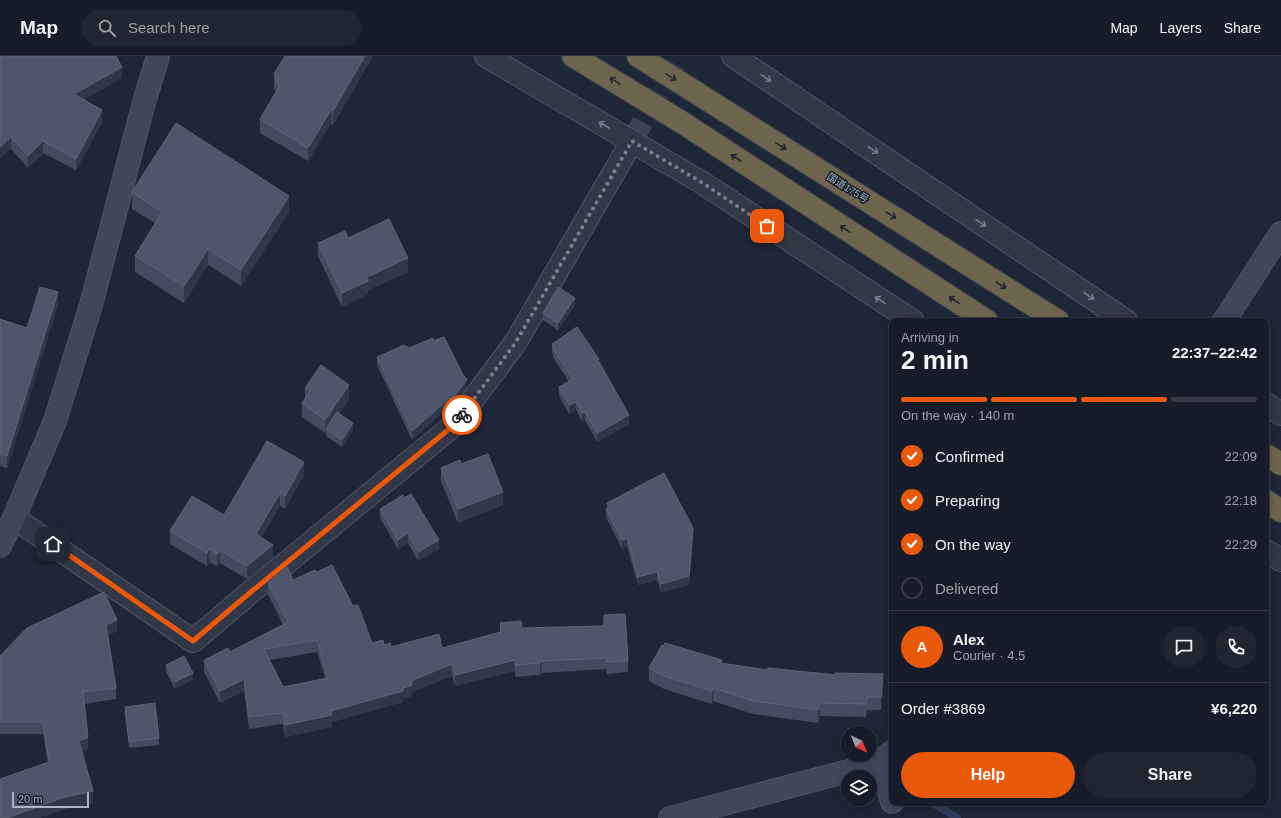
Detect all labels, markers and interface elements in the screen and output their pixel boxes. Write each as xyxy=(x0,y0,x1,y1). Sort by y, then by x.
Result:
search box xyxy=(82,10,362,46)
text: Map xyxy=(20,17,58,38)
icon: search xyxy=(96,17,118,39)
text: Search here xyxy=(128,19,210,36)
text: Map xyxy=(1110,20,1138,36)
text: Layers xyxy=(1160,20,1202,36)
text: Share xyxy=(1224,20,1261,36)
one-way arrow xyxy=(665,73,677,81)
one-way arrow xyxy=(760,74,771,82)
one-way arrow xyxy=(609,77,620,86)
one-way arrow xyxy=(599,121,611,129)
one-way arrow xyxy=(775,142,787,150)
one-way arrow xyxy=(868,146,879,155)
one-way arrow xyxy=(731,154,742,162)
street label: 国道175号 xyxy=(825,171,871,205)
pin xyxy=(750,209,784,243)
one-way arrow xyxy=(885,211,896,219)
icon: bag xyxy=(756,215,778,237)
one-way arrow xyxy=(975,219,986,227)
one-way arrow xyxy=(840,225,851,233)
one-way arrow xyxy=(995,281,1007,289)
one-way arrow xyxy=(1083,292,1094,300)
one-way arrow xyxy=(874,295,886,303)
one-way arrow xyxy=(949,296,960,304)
text: Arriving in xyxy=(901,330,959,345)
text: 22:37–22:42 xyxy=(1172,344,1257,361)
text: 2 min xyxy=(901,345,969,375)
courier xyxy=(442,395,482,435)
icon: bike xyxy=(451,404,473,426)
text: On the way · 140 m xyxy=(901,408,1014,423)
icon: check xyxy=(901,445,923,467)
text: Confirmed xyxy=(935,448,1004,465)
text: 22:09 xyxy=(1224,449,1257,464)
icon: check xyxy=(901,489,923,511)
text: Preparing xyxy=(935,492,1000,509)
text: 22:18 xyxy=(1224,493,1257,508)
pin xyxy=(36,527,70,561)
icon: home xyxy=(42,533,64,555)
icon: check xyxy=(901,533,923,555)
text: On the way xyxy=(935,536,1011,553)
text: 22:29 xyxy=(1224,537,1257,552)
text: Delivered xyxy=(935,580,998,597)
button: chat xyxy=(1163,626,1205,668)
button: phone xyxy=(1215,626,1257,668)
text: Alex xyxy=(953,631,985,648)
text: A xyxy=(917,638,927,655)
text: Courier · 4.5 xyxy=(953,648,1025,663)
text: Order #3869 xyxy=(901,700,985,717)
text: ¥6,220 xyxy=(1211,700,1257,717)
north arrow xyxy=(841,726,877,762)
map controls xyxy=(841,726,877,806)
button: Help xyxy=(901,752,1075,798)
button: Share xyxy=(1083,752,1257,798)
button: layers xyxy=(841,770,877,806)
scale bar xyxy=(12,790,89,809)
text: 20 m xyxy=(18,793,42,805)

